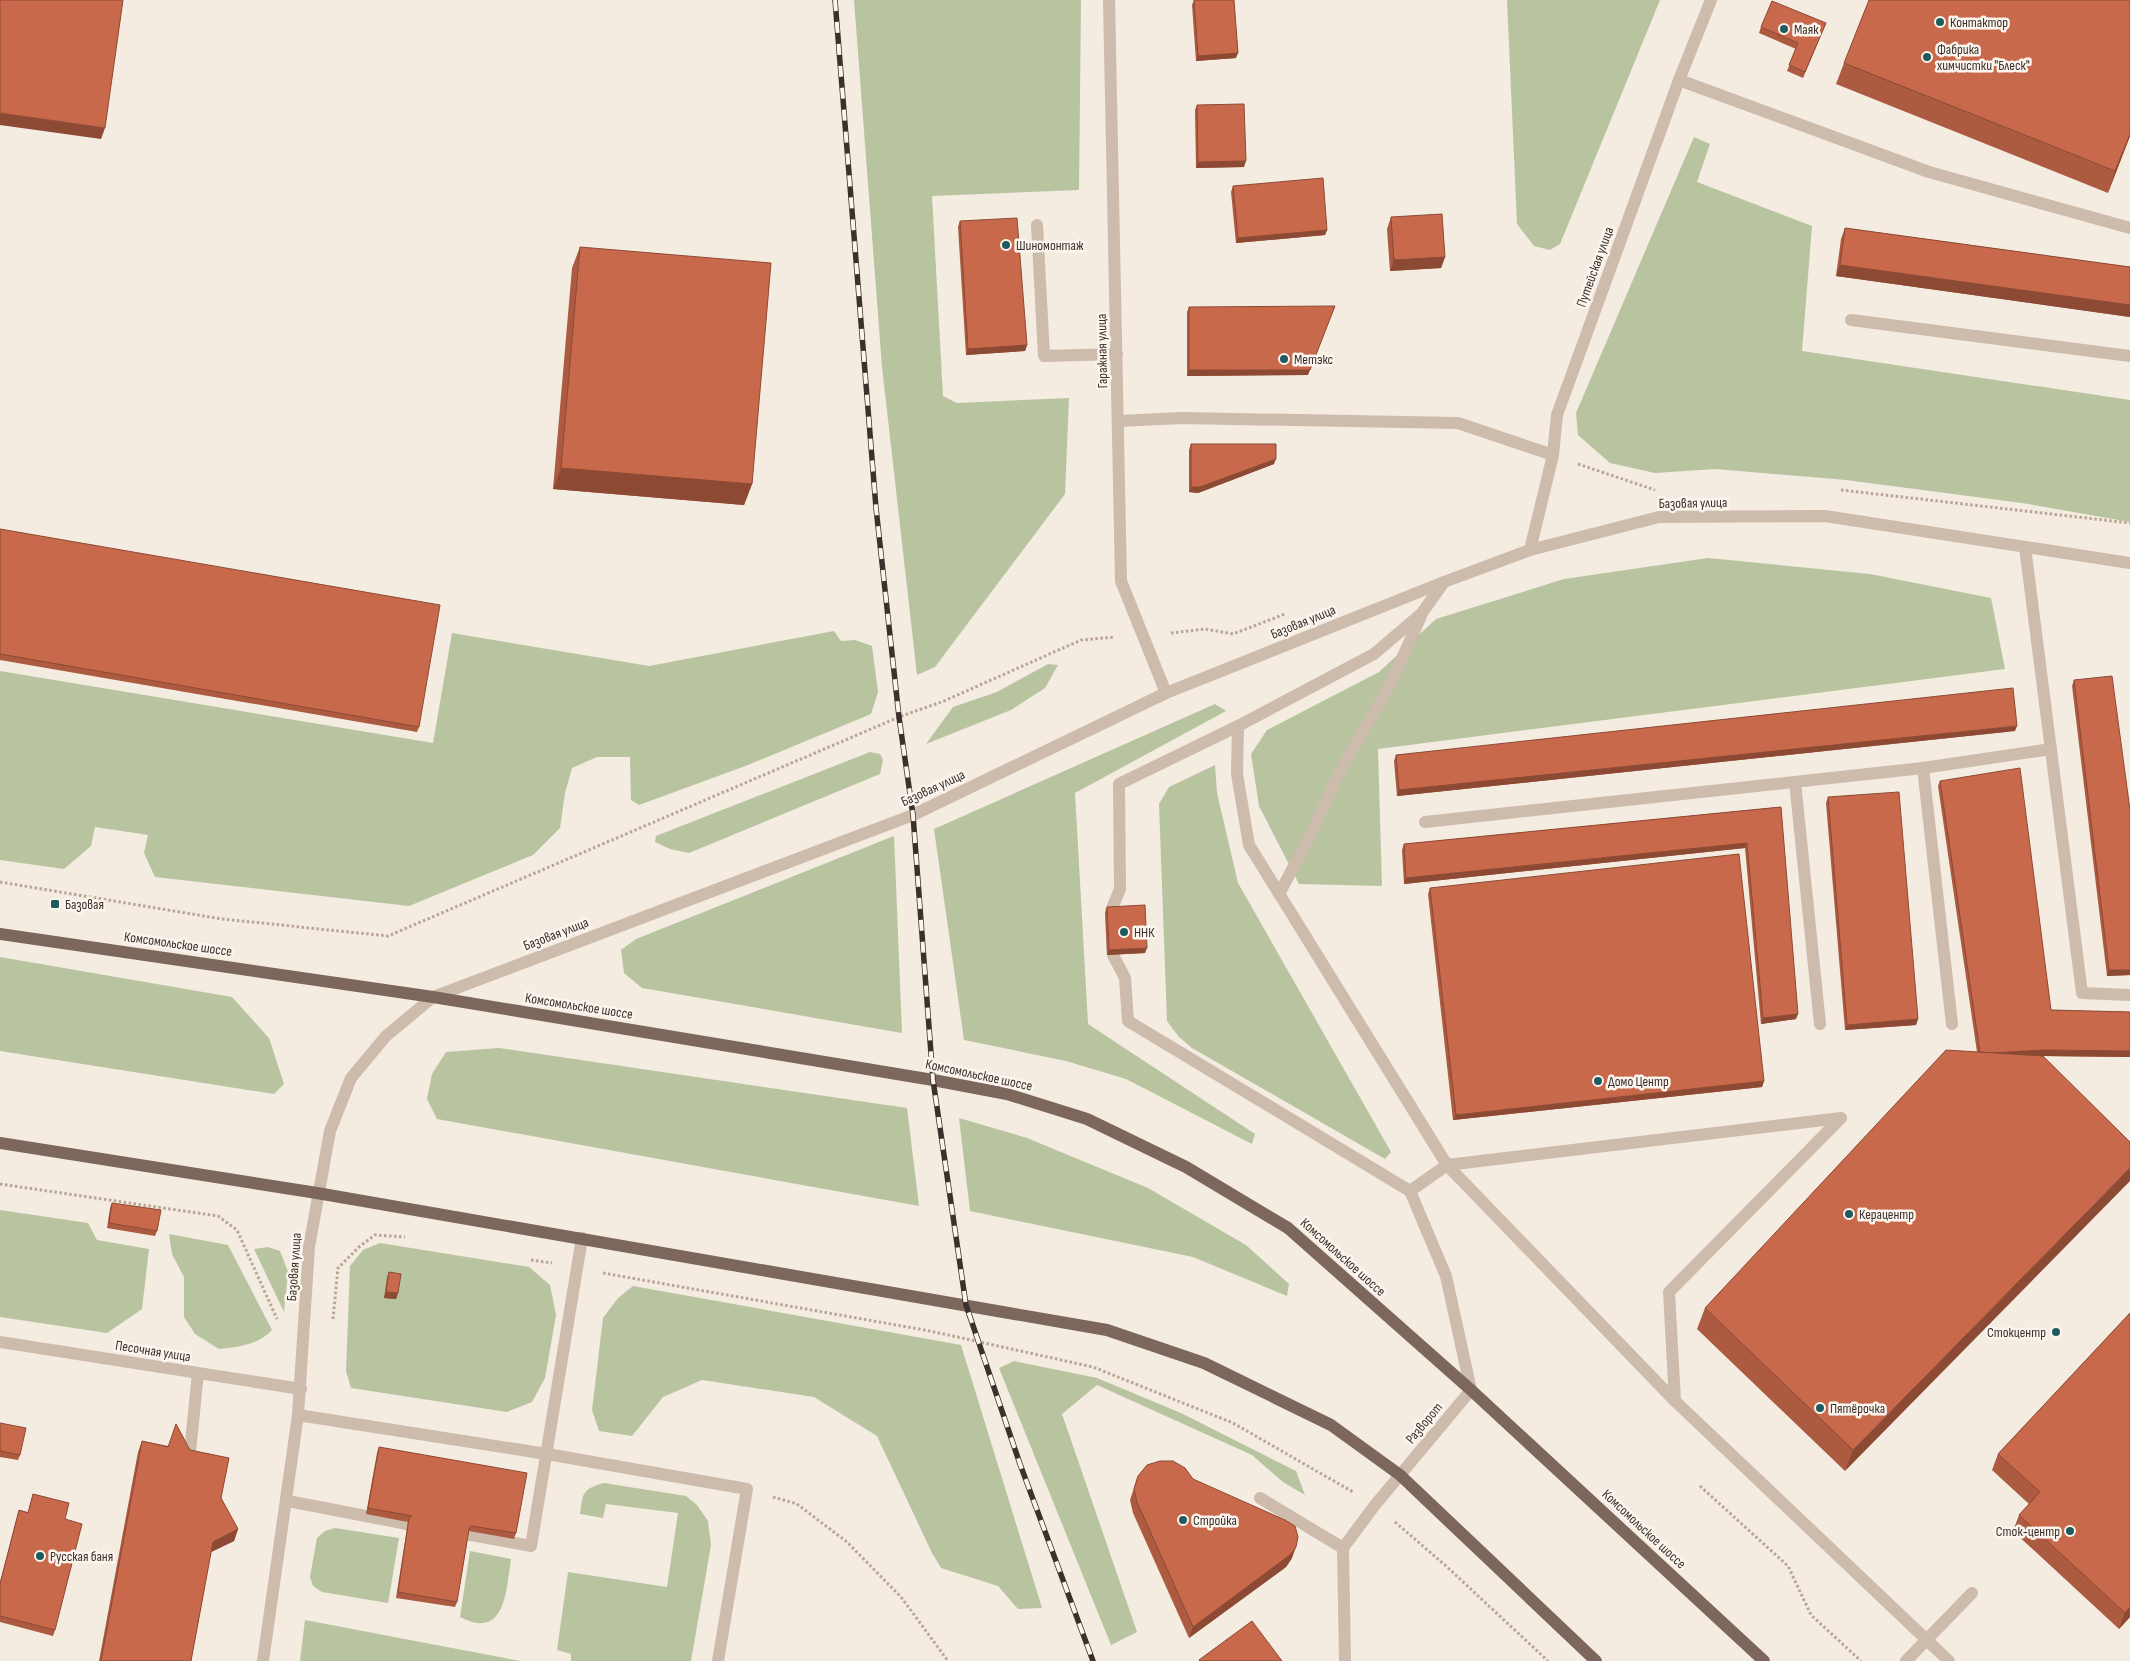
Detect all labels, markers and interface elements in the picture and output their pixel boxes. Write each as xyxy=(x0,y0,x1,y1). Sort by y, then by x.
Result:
place label: Контактор xyxy=(1950,14,2008,31)
marker: Контактор xyxy=(1934,16,1946,28)
place label: Маяк xyxy=(1794,21,1819,38)
marker: Маяк xyxy=(1778,23,1790,35)
place label: Фабрика химчистки "Блеск" xyxy=(1937,41,2030,74)
marker: Фабрика химчистки "Блеск" xyxy=(1921,51,1933,63)
street label: Путейская улица xyxy=(1573,225,1617,309)
place label: Шиномонтаж xyxy=(1016,237,1084,254)
marker: Шиномонтаж xyxy=(1000,239,1012,251)
street label: Гаражная улица xyxy=(1093,314,1111,388)
place label: Метэкс xyxy=(1294,351,1333,368)
marker: Метэкс xyxy=(1278,353,1290,365)
street label: Базовая улица xyxy=(1659,494,1727,512)
street label: Базовая улица xyxy=(1268,601,1338,643)
street label: Базовая улица xyxy=(898,766,968,810)
place label: Базовая xyxy=(65,896,104,913)
marker: Базовая xyxy=(49,898,61,910)
street label: Базовая улица xyxy=(521,914,591,954)
place label: ННК xyxy=(1134,924,1155,941)
marker: ННК xyxy=(1118,926,1130,938)
street label: Комсомольское шоссе xyxy=(123,928,233,960)
street label: Комсомольское шоссе xyxy=(524,989,634,1023)
street label: Комсомольское шоссе xyxy=(924,1055,1034,1095)
place label: Домо Центр xyxy=(1608,1073,1669,1090)
marker: Домо Центр xyxy=(1592,1075,1604,1087)
place label: Керацентр xyxy=(1859,1206,1914,1223)
marker: Керацентр xyxy=(1843,1208,1855,1220)
street label: Комсомольское шоссе xyxy=(1297,1214,1389,1300)
street label: Базовая улица xyxy=(283,1232,305,1302)
place label: Стокцентр xyxy=(1987,1324,2046,1341)
marker: Стокцентр xyxy=(2050,1326,2062,1338)
street label: Песочная улица xyxy=(114,1337,192,1365)
street label: Разворот xyxy=(1402,1399,1446,1447)
place label: Пятёрочка xyxy=(1830,1400,1885,1417)
marker: Пятёрочка xyxy=(1814,1402,1826,1414)
street label: Комсомольское шоссе xyxy=(1598,1486,1690,1572)
place label: Стройка xyxy=(1193,1512,1237,1529)
marker: Стройка xyxy=(1177,1514,1189,1526)
place label: Cток-центр xyxy=(1996,1523,2060,1540)
marker: Cток-центр xyxy=(2064,1525,2076,1537)
place label: Русская баня xyxy=(50,1548,113,1565)
marker: Русская баня xyxy=(34,1550,46,1562)

